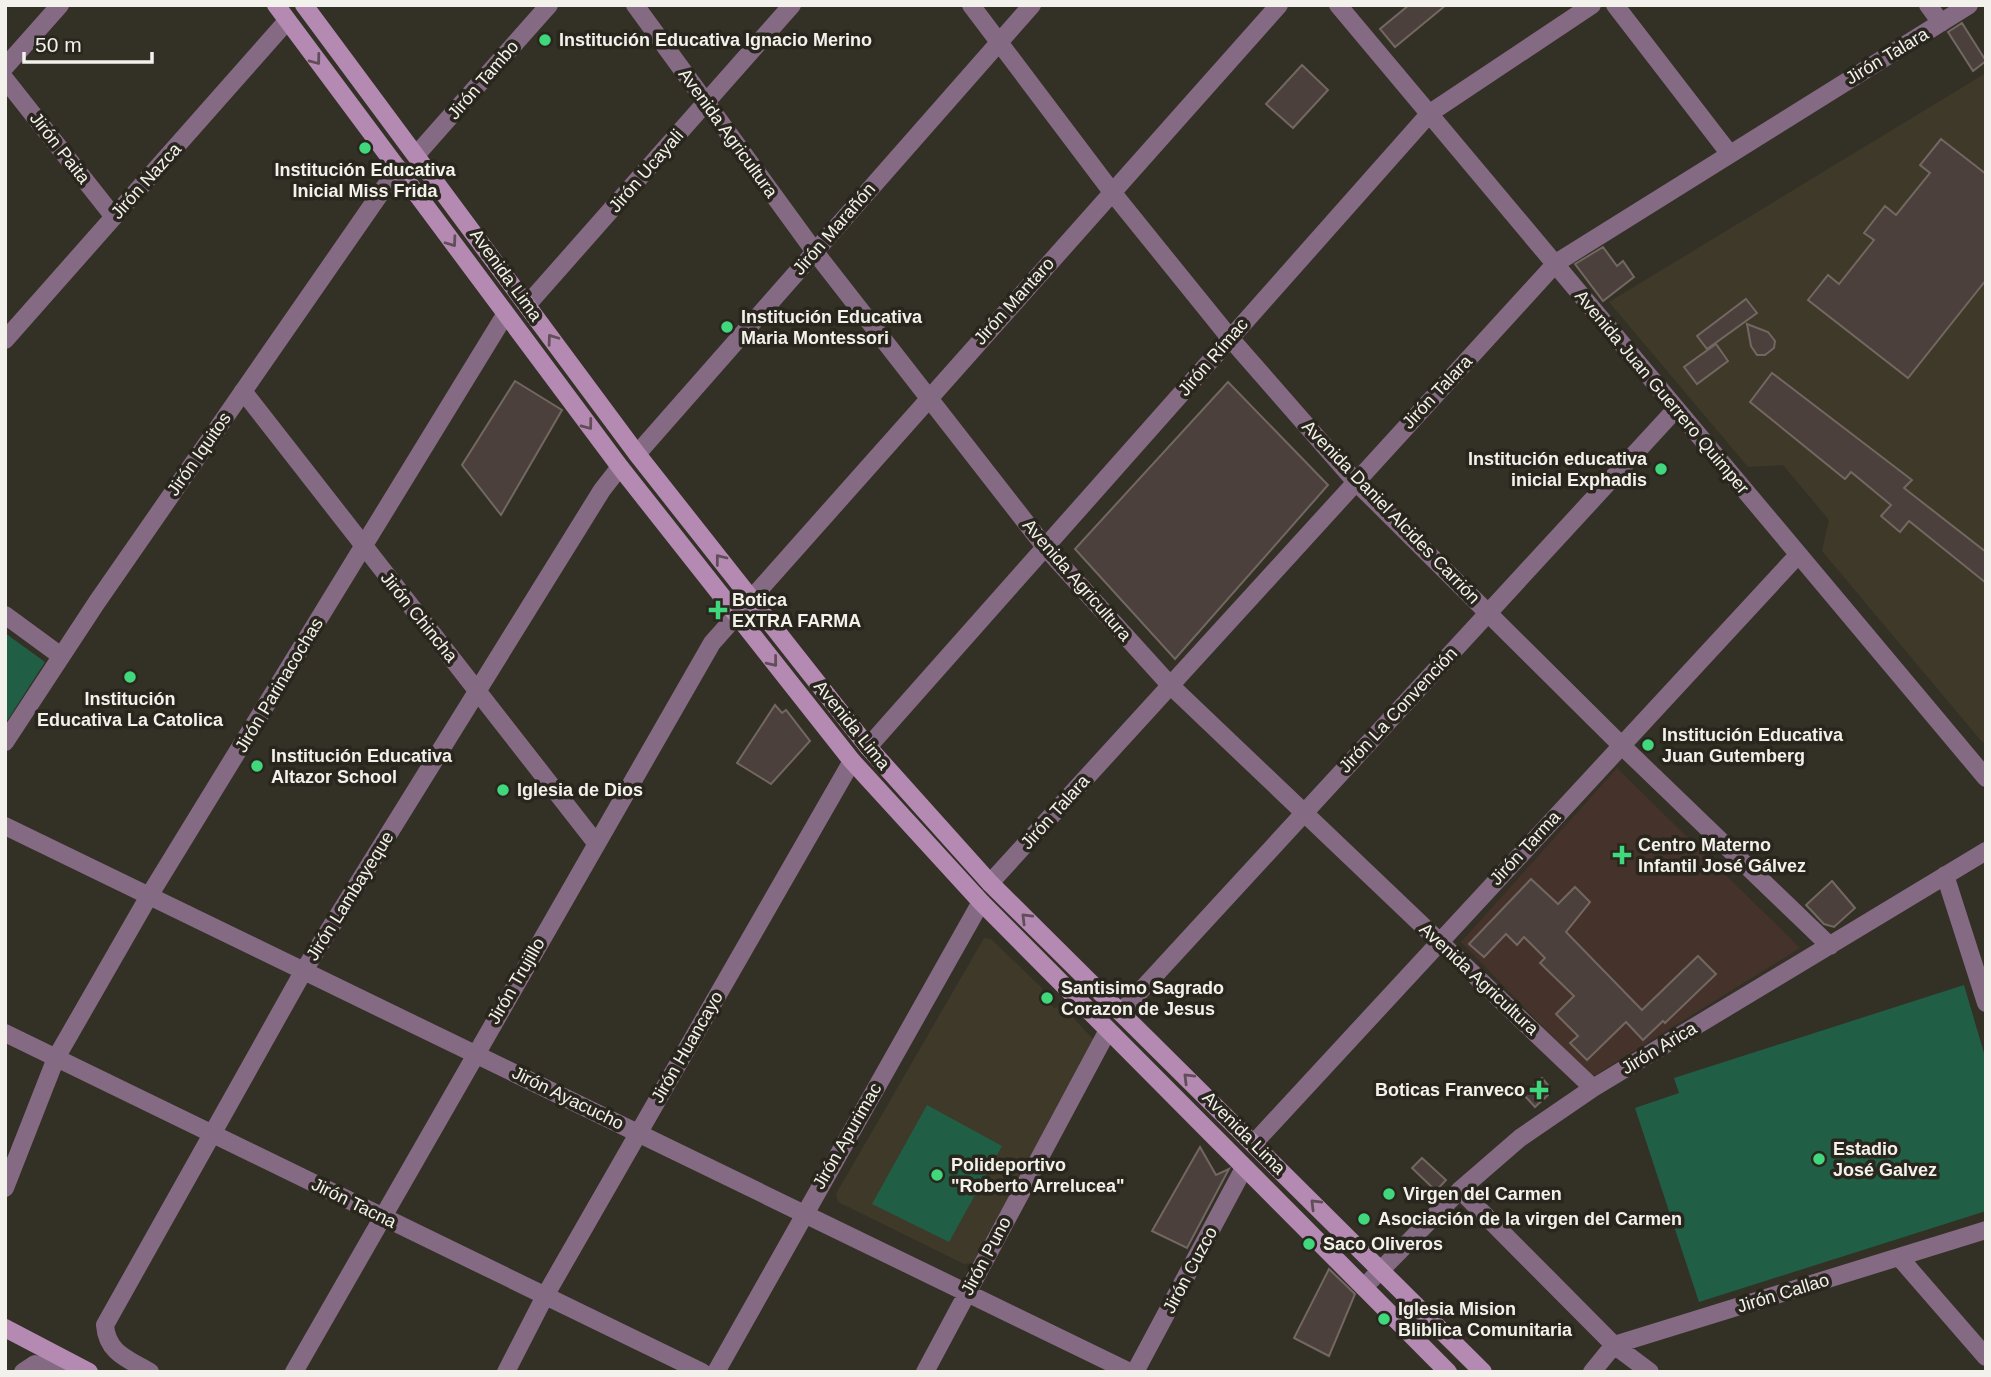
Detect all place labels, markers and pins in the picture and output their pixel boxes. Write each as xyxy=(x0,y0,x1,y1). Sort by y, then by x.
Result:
place label: Institución Educativa Ignacio Merino xyxy=(559,30,872,50)
marker: Institución Educativa Ignacio Merino xyxy=(537,32,553,48)
marker: Institución Educativa Inicial Miss Frida xyxy=(357,140,373,156)
place label: Institución Educativa Inicial Miss Frida xyxy=(274,160,457,201)
place label: Institución Educativa Maria Montessori xyxy=(741,307,923,348)
marker: Institución Educativa Maria Montessori xyxy=(719,319,735,335)
place label: Institución educativa inicial Exphadis xyxy=(1468,449,1648,490)
marker: Institución educativa inicial Exphadis xyxy=(1653,461,1669,477)
place label: Botica EXTRA FARMA xyxy=(732,590,861,631)
marker: Botica EXTRA FARMA xyxy=(710,602,726,618)
marker: Institución Educativa La Catolica xyxy=(122,669,138,685)
place label: Institución Educativa La Catolica xyxy=(37,689,224,730)
place label: Institución Educativa Juan Gutemberg xyxy=(1662,725,1844,766)
marker: Institución Educativa Juan Gutemberg xyxy=(1640,737,1656,753)
place label: Institución Educativa Altazor School xyxy=(271,746,453,787)
marker: Institución Educativa Altazor School xyxy=(249,758,265,774)
place label: Iglesia de Dios xyxy=(517,780,643,800)
marker: Iglesia de Dios xyxy=(495,782,511,798)
place label: Centro Materno Infantil José Gálvez xyxy=(1638,835,1806,876)
marker: Centro Materno Infantil José Gálvez xyxy=(1612,845,1632,865)
place label: Santisimo Sagrado Corazon de Jesus xyxy=(1061,978,1224,1019)
marker: Santisimo Sagrado Corazon de Jesus xyxy=(1039,990,1055,1006)
place label: Boticas Franveco xyxy=(1375,1080,1525,1100)
marker: Boticas Franveco xyxy=(1531,1082,1547,1098)
place label: Estadio José Galvez xyxy=(1833,1139,1937,1180)
marker: Estadio José Galvez xyxy=(1811,1151,1827,1167)
place label: Polideportivo "Roberto Arrelucea" xyxy=(951,1155,1124,1196)
marker: Polideportivo "Roberto Arrelucea" xyxy=(929,1167,945,1183)
place label: Virgen del Carmen xyxy=(1403,1184,1562,1204)
marker: Virgen del Carmen xyxy=(1381,1186,1397,1202)
place label: Asociación de la virgen del Carmen xyxy=(1378,1209,1682,1229)
marker: Asociación de la virgen del Carmen xyxy=(1356,1211,1372,1227)
place label: Saco Oliveros xyxy=(1323,1234,1443,1254)
marker: Saco Oliveros xyxy=(1301,1236,1317,1252)
place label: Iglesia Mision Bliblica Comunitaria xyxy=(1398,1299,1573,1340)
marker: Iglesia Mision Bliblica Comunitaria xyxy=(1376,1311,1392,1327)

